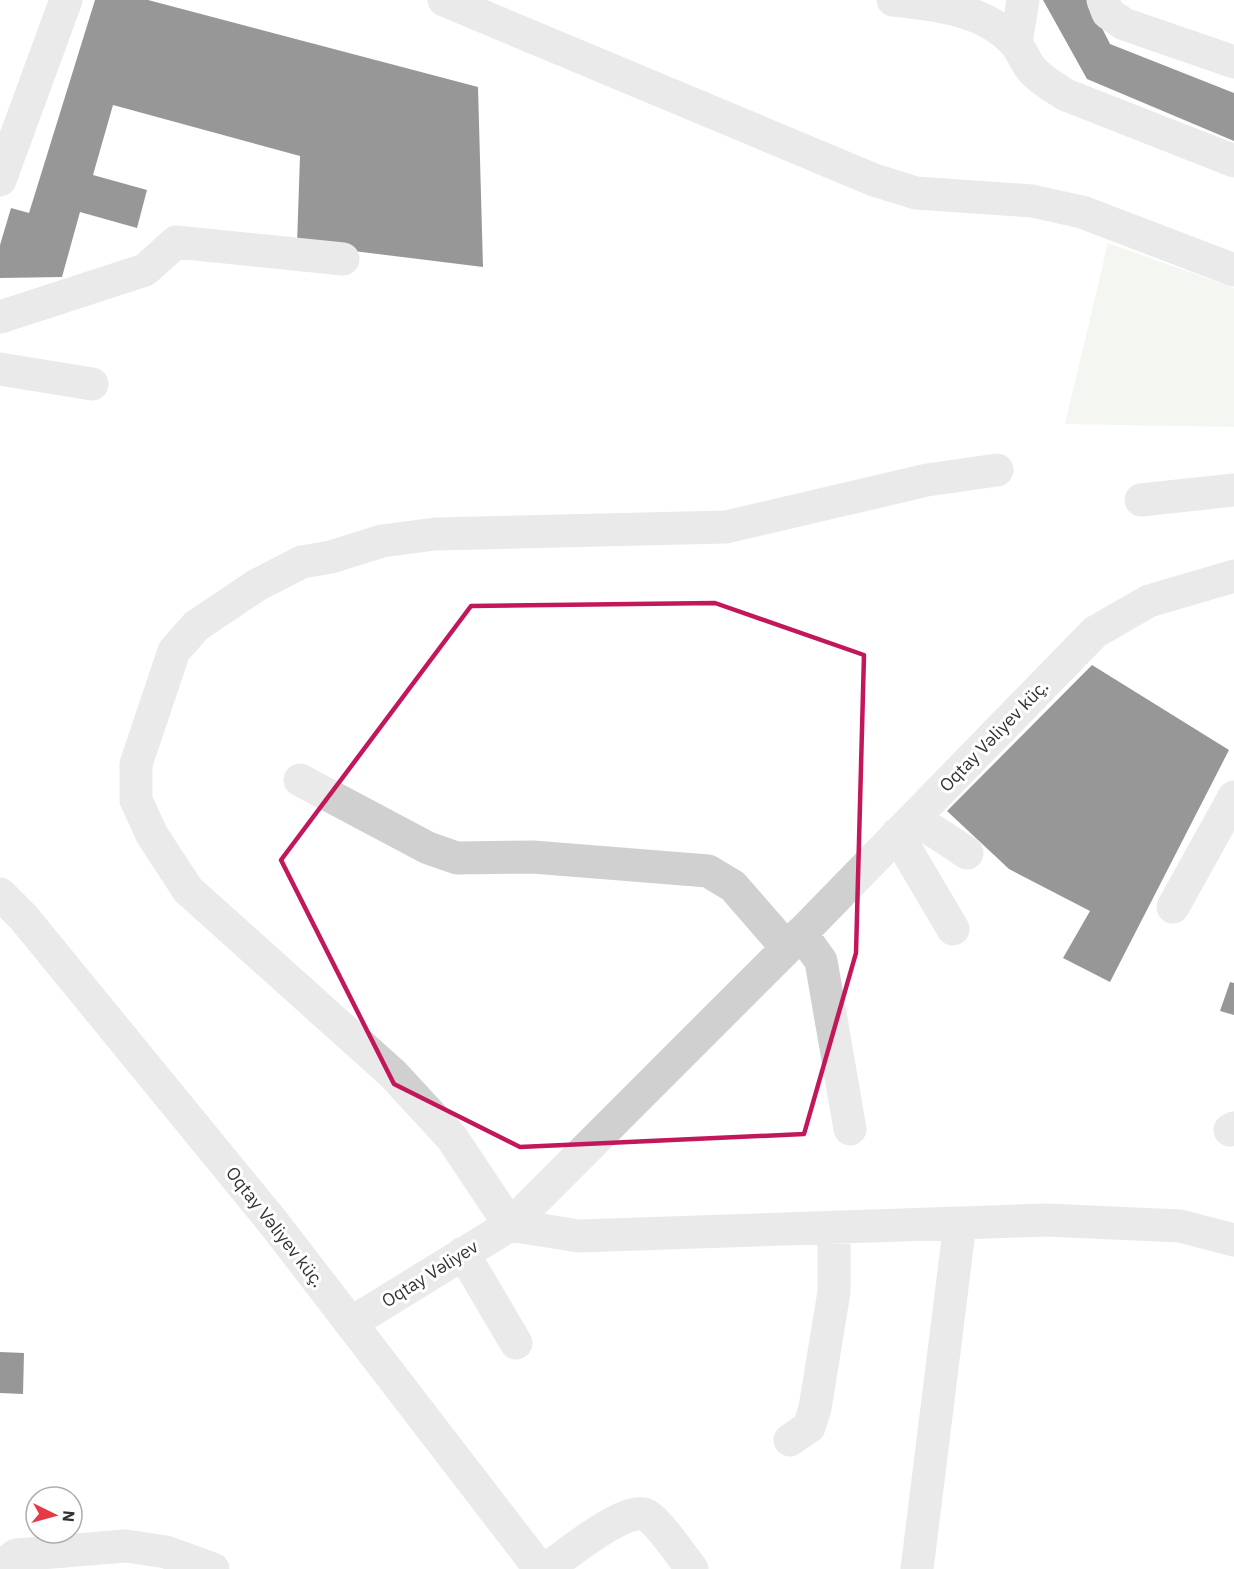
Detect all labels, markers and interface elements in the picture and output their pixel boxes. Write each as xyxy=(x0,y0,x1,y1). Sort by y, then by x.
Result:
street label: Oqtay Vəliyev küç. xyxy=(934,675,1053,797)
street label: Oqtay Vəliyev küç. xyxy=(221,1162,330,1292)
street label: Oqtay Vəliyev xyxy=(377,1235,482,1312)
north arrow xyxy=(24,1485,84,1545)
text: N xyxy=(58,1510,79,1523)

